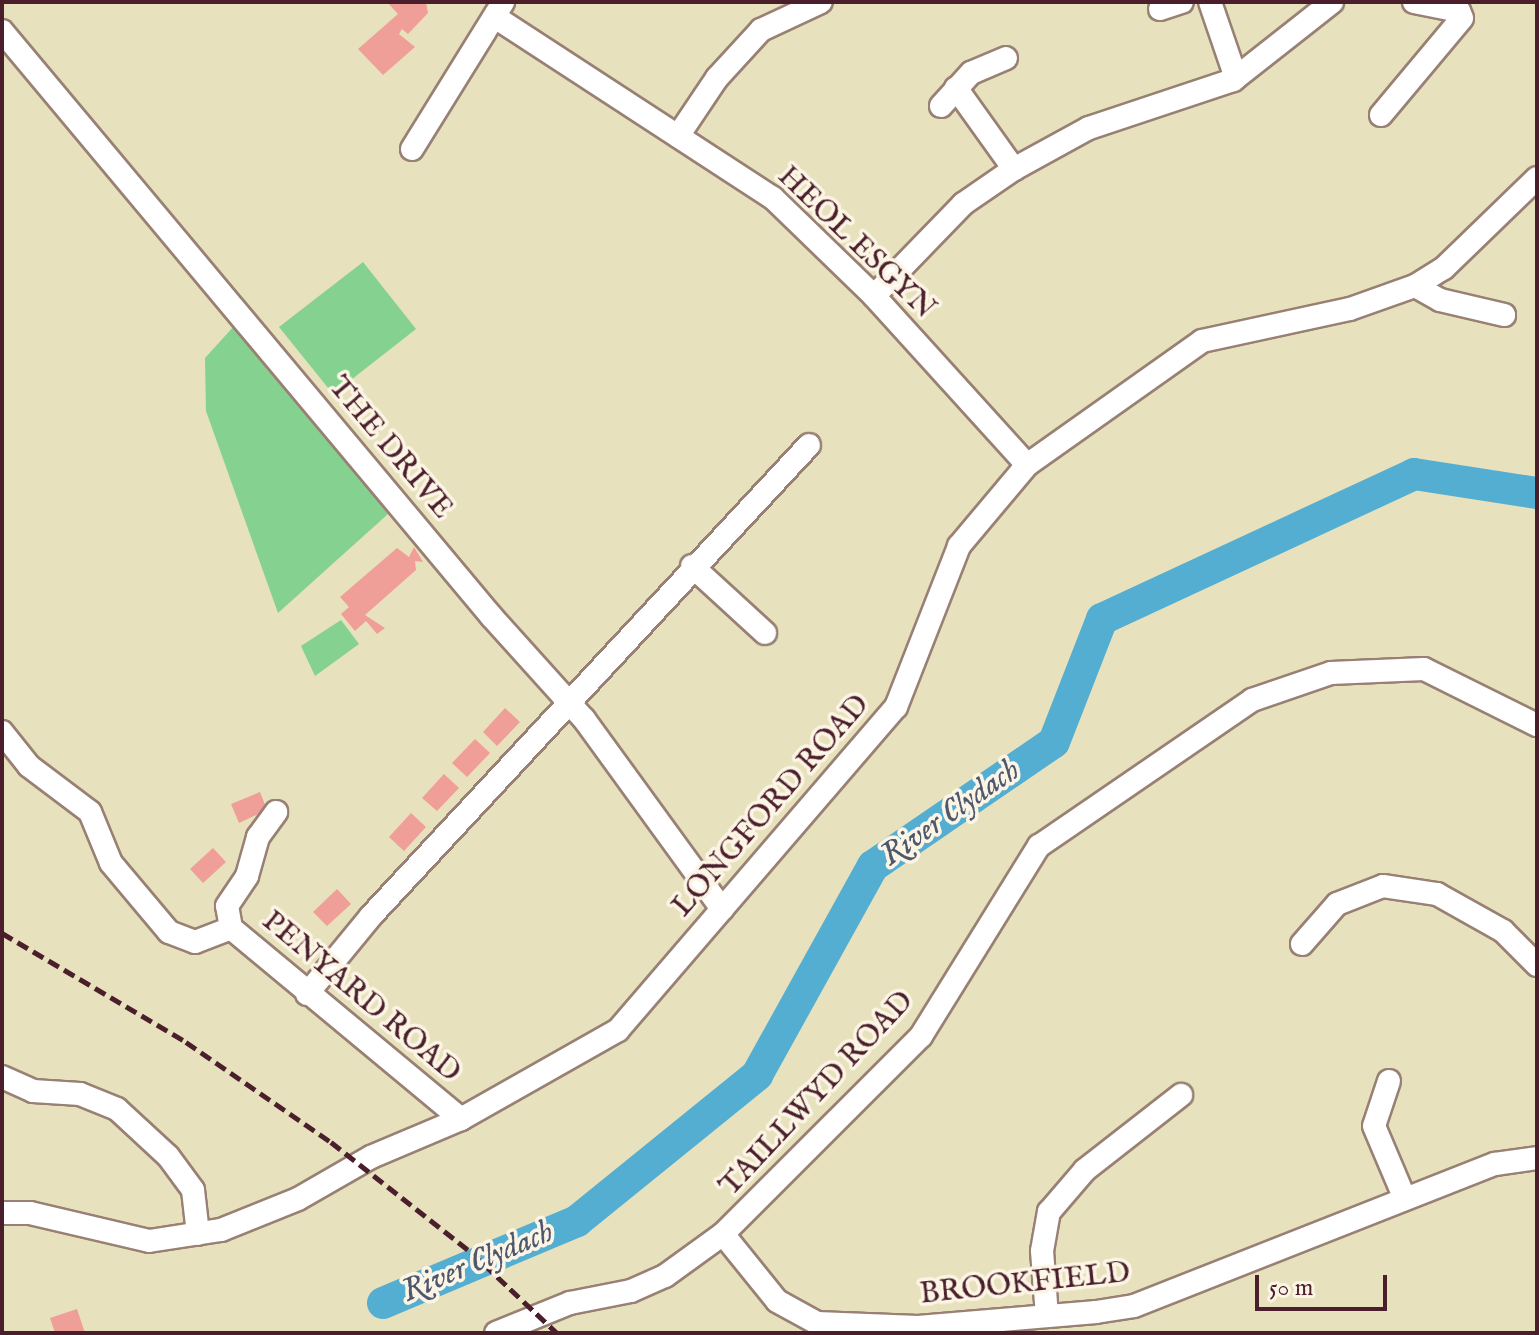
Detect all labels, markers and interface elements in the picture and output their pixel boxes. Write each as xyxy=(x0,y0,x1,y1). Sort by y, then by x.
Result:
street label: HEOL ESGYN xyxy=(770,159,942,327)
street label: THE DRIVE xyxy=(320,370,460,526)
street label: LONGFORD ROAD xyxy=(665,688,877,924)
water label: River Clydach xyxy=(874,752,1028,876)
street label: PENYARD ROAD xyxy=(254,903,468,1091)
street label: TAILLWYD ROAD xyxy=(713,984,921,1204)
water label: River Clydach xyxy=(397,1214,559,1312)
street label: BROOKFIELD xyxy=(918,1255,1132,1313)
scale bar xyxy=(1259,1259,1391,1309)
text: 50 m xyxy=(1269,1273,1313,1304)

